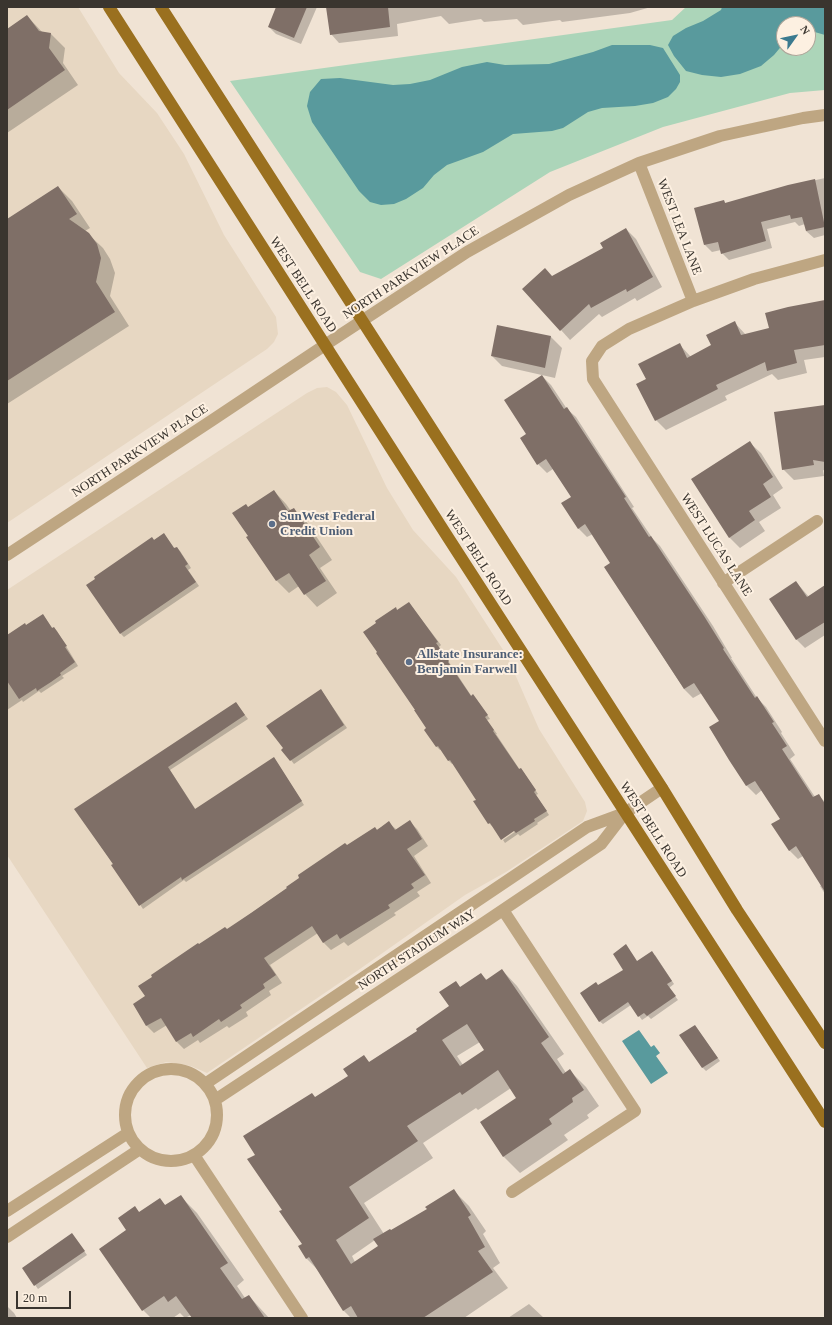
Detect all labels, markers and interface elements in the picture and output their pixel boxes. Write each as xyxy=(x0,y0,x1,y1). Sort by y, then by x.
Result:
north arrow xyxy=(776,16,816,56)
text: N xyxy=(798,23,812,37)
street label: WEST LEA LANE xyxy=(653,177,705,277)
street label: NORTH PARKVIEW PLACE xyxy=(340,223,482,323)
street label: WEST BELL ROAD xyxy=(266,234,340,336)
street label: NORTH PARKVIEW PLACE xyxy=(69,401,211,501)
street label: WEST LUCAS LANE xyxy=(677,491,755,599)
street label: WEST BELL ROAD xyxy=(441,507,515,609)
place label: SunWest Federal Credit Union xyxy=(280,509,375,540)
marker: SunWest Federal Credit Union xyxy=(267,519,277,529)
place label: Allstate Insurance: Benjamin Farwell xyxy=(417,647,523,678)
marker: Allstate Insurance: Benjamin Farwell xyxy=(404,657,414,667)
street label: WEST BELL ROAD xyxy=(616,779,690,881)
street label: NORTH STADIUM WAY xyxy=(355,906,479,994)
scale bar xyxy=(18,1283,73,1309)
text: 20 m xyxy=(23,1291,47,1305)

